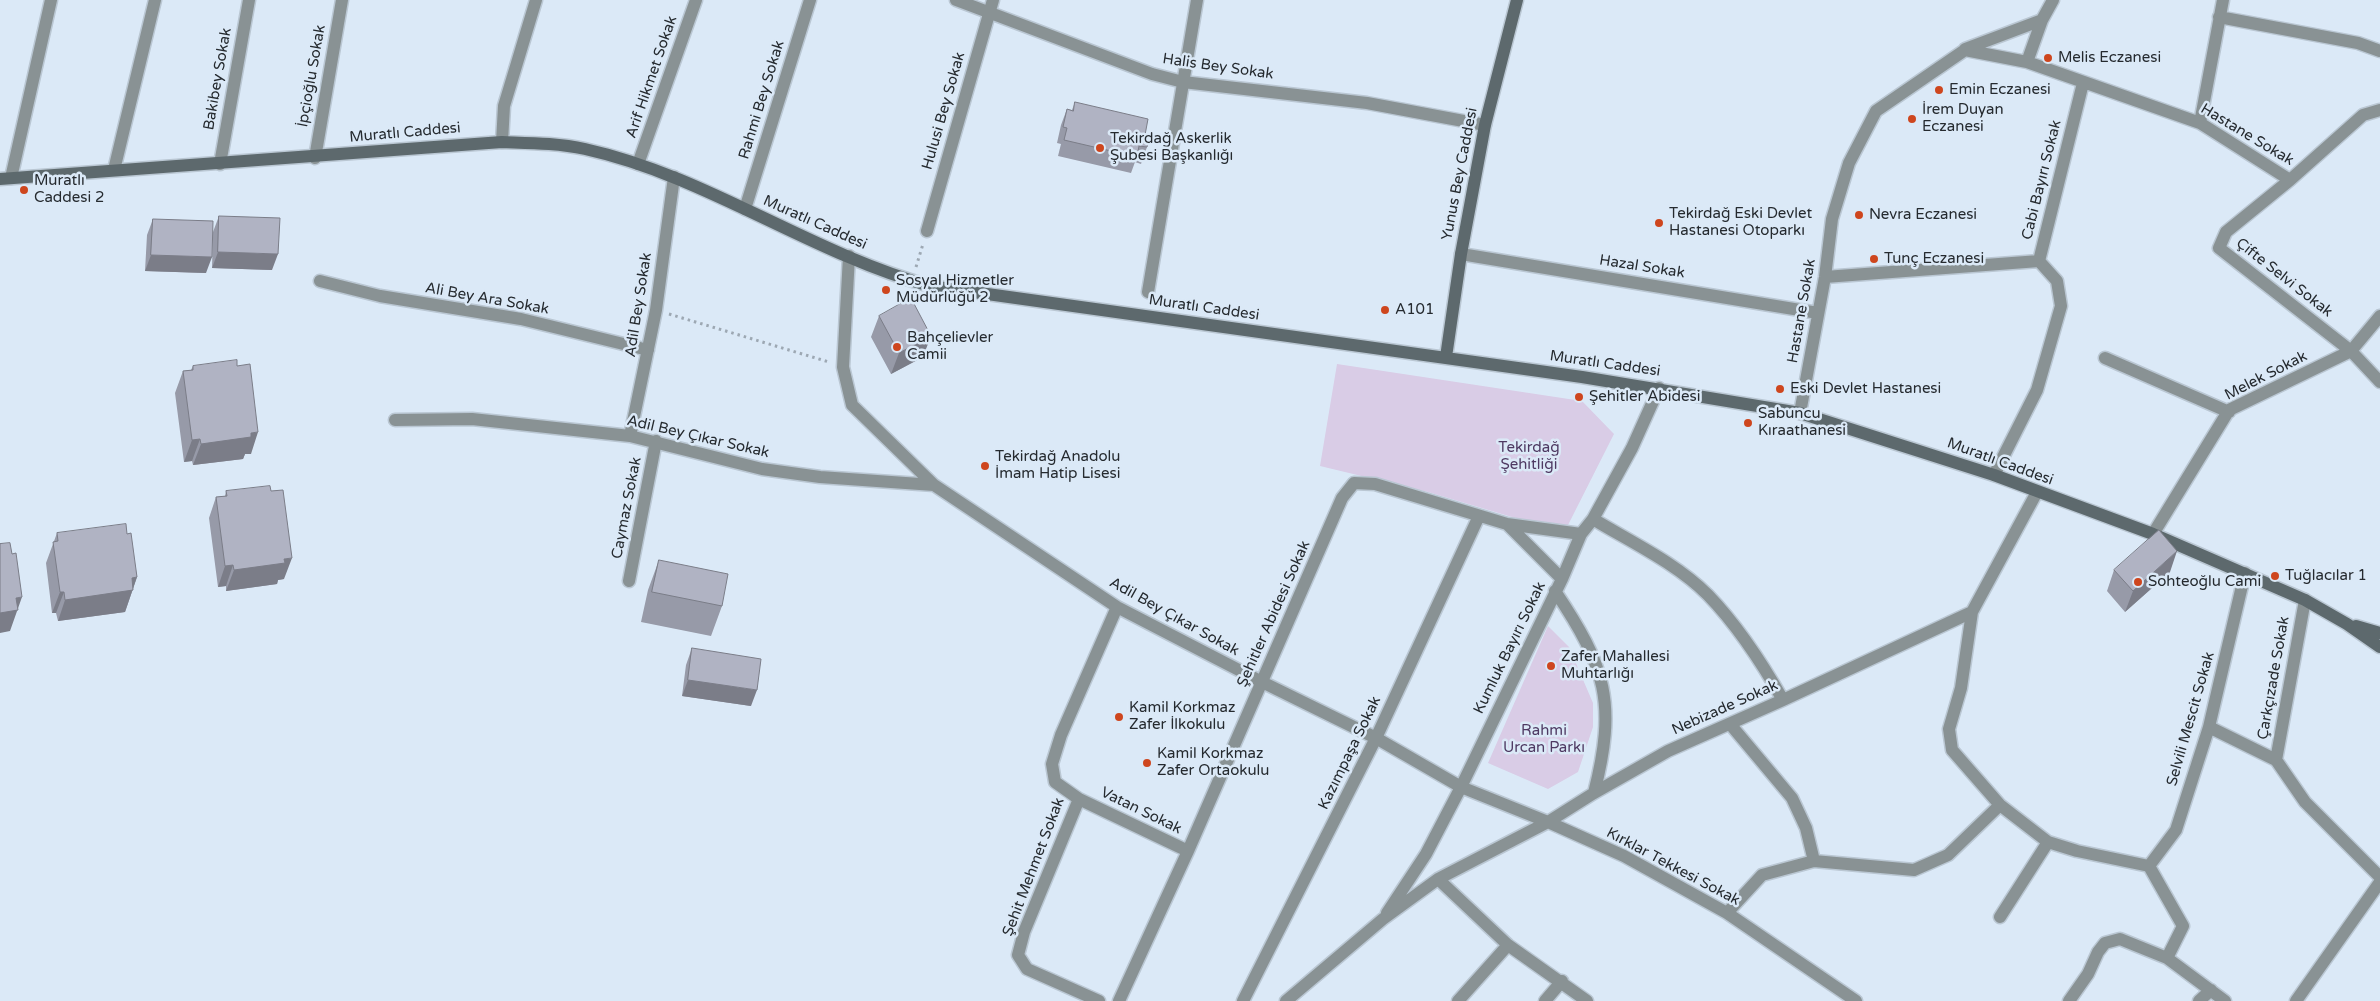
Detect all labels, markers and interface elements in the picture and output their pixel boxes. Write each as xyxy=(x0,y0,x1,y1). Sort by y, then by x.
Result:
street label: Arif Hikmet Sokak xyxy=(623,13,681,141)
street label: İpçioğlu Sokak xyxy=(294,23,330,129)
street label: Bakibey Sokak xyxy=(200,26,236,132)
street label: Rahmi Bey Sokak xyxy=(735,38,789,162)
place label: Melis Eczanesi xyxy=(2058,49,2161,67)
street label: Hulusi Bey Sokak xyxy=(919,50,969,172)
street label: Halis Bey Sokak xyxy=(1161,50,1275,84)
marker: Melis Eczanesi xyxy=(2042,52,2054,64)
place label: Emin Eczanesi xyxy=(1949,81,2051,99)
marker: Emin Eczanesi xyxy=(1933,84,1945,96)
street label: Hastane Sokak xyxy=(2197,100,2297,170)
place label: İrem Duyan Eczanesi xyxy=(1922,101,2004,136)
street label: Yunus Bey Caddesi xyxy=(1438,106,1482,242)
marker: İrem Duyan Eczanesi xyxy=(1906,113,1918,125)
street label: Cabi Bayırı Sokak xyxy=(2018,118,2066,242)
street label: Muratlı Caddesi xyxy=(349,119,461,147)
place label: Tekirdağ Askerlik Şubesi Başkanlığı xyxy=(1110,130,1233,165)
marker: Tekirdağ Askerlik Şubesi Başkanlığı xyxy=(1094,142,1106,154)
place label: Muratlı Caddesi 2 xyxy=(34,172,105,207)
marker: Muratlı Caddesi 2 xyxy=(18,184,30,196)
street label: Muratlı Caddesi xyxy=(760,192,870,254)
place label: Tekirdağ Eski Devlet Hastanesi Otoparkı xyxy=(1669,205,1812,240)
place label: Nevra Eczanesi xyxy=(1869,206,1977,224)
marker: Nevra Eczanesi xyxy=(1853,209,1865,221)
marker: Tekirdağ Eski Devlet Hastanesi Otoparkı xyxy=(1653,217,1665,229)
street label: Çifte Selvi Sokak xyxy=(2232,235,2336,321)
place label: Tunç Eczanesi xyxy=(1884,250,1984,268)
street label: Adil Bey Sokak xyxy=(622,251,656,359)
street label: Hazal Sokak xyxy=(1598,251,1686,283)
marker: Tunç Eczanesi xyxy=(1868,253,1880,265)
street label: Hastane Sokak xyxy=(1784,257,1820,365)
place label: Sosyal Hizmetler Müdürlüğü 2 xyxy=(896,272,1014,307)
street label: Ali Bey Ara Sokak xyxy=(424,279,550,319)
marker: Sosyal Hizmetler Müdürlüğü 2 xyxy=(880,284,892,296)
street label: Muratlı Caddesi xyxy=(1147,291,1261,325)
place label: A101 xyxy=(1395,301,1434,319)
marker: A101 xyxy=(1379,304,1391,316)
place label: Bahçelievler Camii xyxy=(907,329,993,364)
marker: Bahçelievler Camii xyxy=(891,341,903,353)
street label: Muratlı Caddesi xyxy=(1548,347,1662,381)
street label: Melek Sokak xyxy=(2222,348,2310,404)
place label: Eski Devlet Hastanesi xyxy=(1790,380,1941,398)
marker: Eski Devlet Hastanesi xyxy=(1774,383,1786,395)
place label: Şehitler Abidesi xyxy=(1589,388,1700,406)
marker: Şehitler Abidesi xyxy=(1573,391,1585,403)
place label: Sabuncu Kıraathanesi xyxy=(1758,405,1846,440)
street label: Adil Bey Çıkar Sokak xyxy=(625,412,771,462)
marker: Sabuncu Kıraathanesi xyxy=(1742,417,1754,429)
street label: Muratlı Caddesi xyxy=(1944,434,2056,490)
park label: Tekirdağ Şehitliği xyxy=(1498,439,1560,474)
place label: Tekirdağ Anadolu İmam Hatip Lisesi xyxy=(995,448,1120,483)
street label: Caymaz Sokak xyxy=(608,456,646,560)
marker: Tekirdağ Anadolu İmam Hatip Lisesi xyxy=(979,460,991,472)
street label: Şehitler Abidesi Sokak xyxy=(1234,538,1314,690)
place label: Tuğlacılar 1 xyxy=(2285,567,2367,585)
marker: Tuğlacılar 1 xyxy=(2269,570,2281,582)
place label: Sohteoğlu Cami xyxy=(2148,573,2261,591)
street label: Adil Bey Çıkar Sokak xyxy=(1106,574,1242,660)
marker: Sohteoğlu Cami xyxy=(2132,576,2144,588)
street label: Kumluk Bayırı Sokak xyxy=(1470,579,1550,717)
street label: Çarkçızade Sokak xyxy=(2254,615,2294,741)
place label: Zafer Mahallesi Muhtarlığı xyxy=(1561,648,1670,683)
street label: Selvili Mescit Sokak xyxy=(2163,650,2219,788)
marker: Zafer Mahallesi Muhtarlığı xyxy=(1545,660,1557,672)
street label: Nebizade Sokak xyxy=(1669,677,1781,739)
street label: Kazımpaşa Sokak xyxy=(1315,693,1385,813)
place label: Kamil Korkmaz Zafer İlkokulu xyxy=(1129,699,1235,734)
marker: Kamil Korkmaz Zafer İlkokulu xyxy=(1113,711,1125,723)
park label: Rahmi Urcan Parkı xyxy=(1503,722,1585,757)
place label: Kamil Korkmaz Zafer Ortaokulu xyxy=(1157,745,1269,780)
marker: Kamil Korkmaz Zafer Ortaokulu xyxy=(1141,757,1153,769)
street label: Vatan Sokak xyxy=(1097,784,1185,838)
street label: Şehit Mehmet Sokak xyxy=(999,795,1069,939)
street label: Kırklar Tekkesi Sokak xyxy=(1603,824,1743,910)

